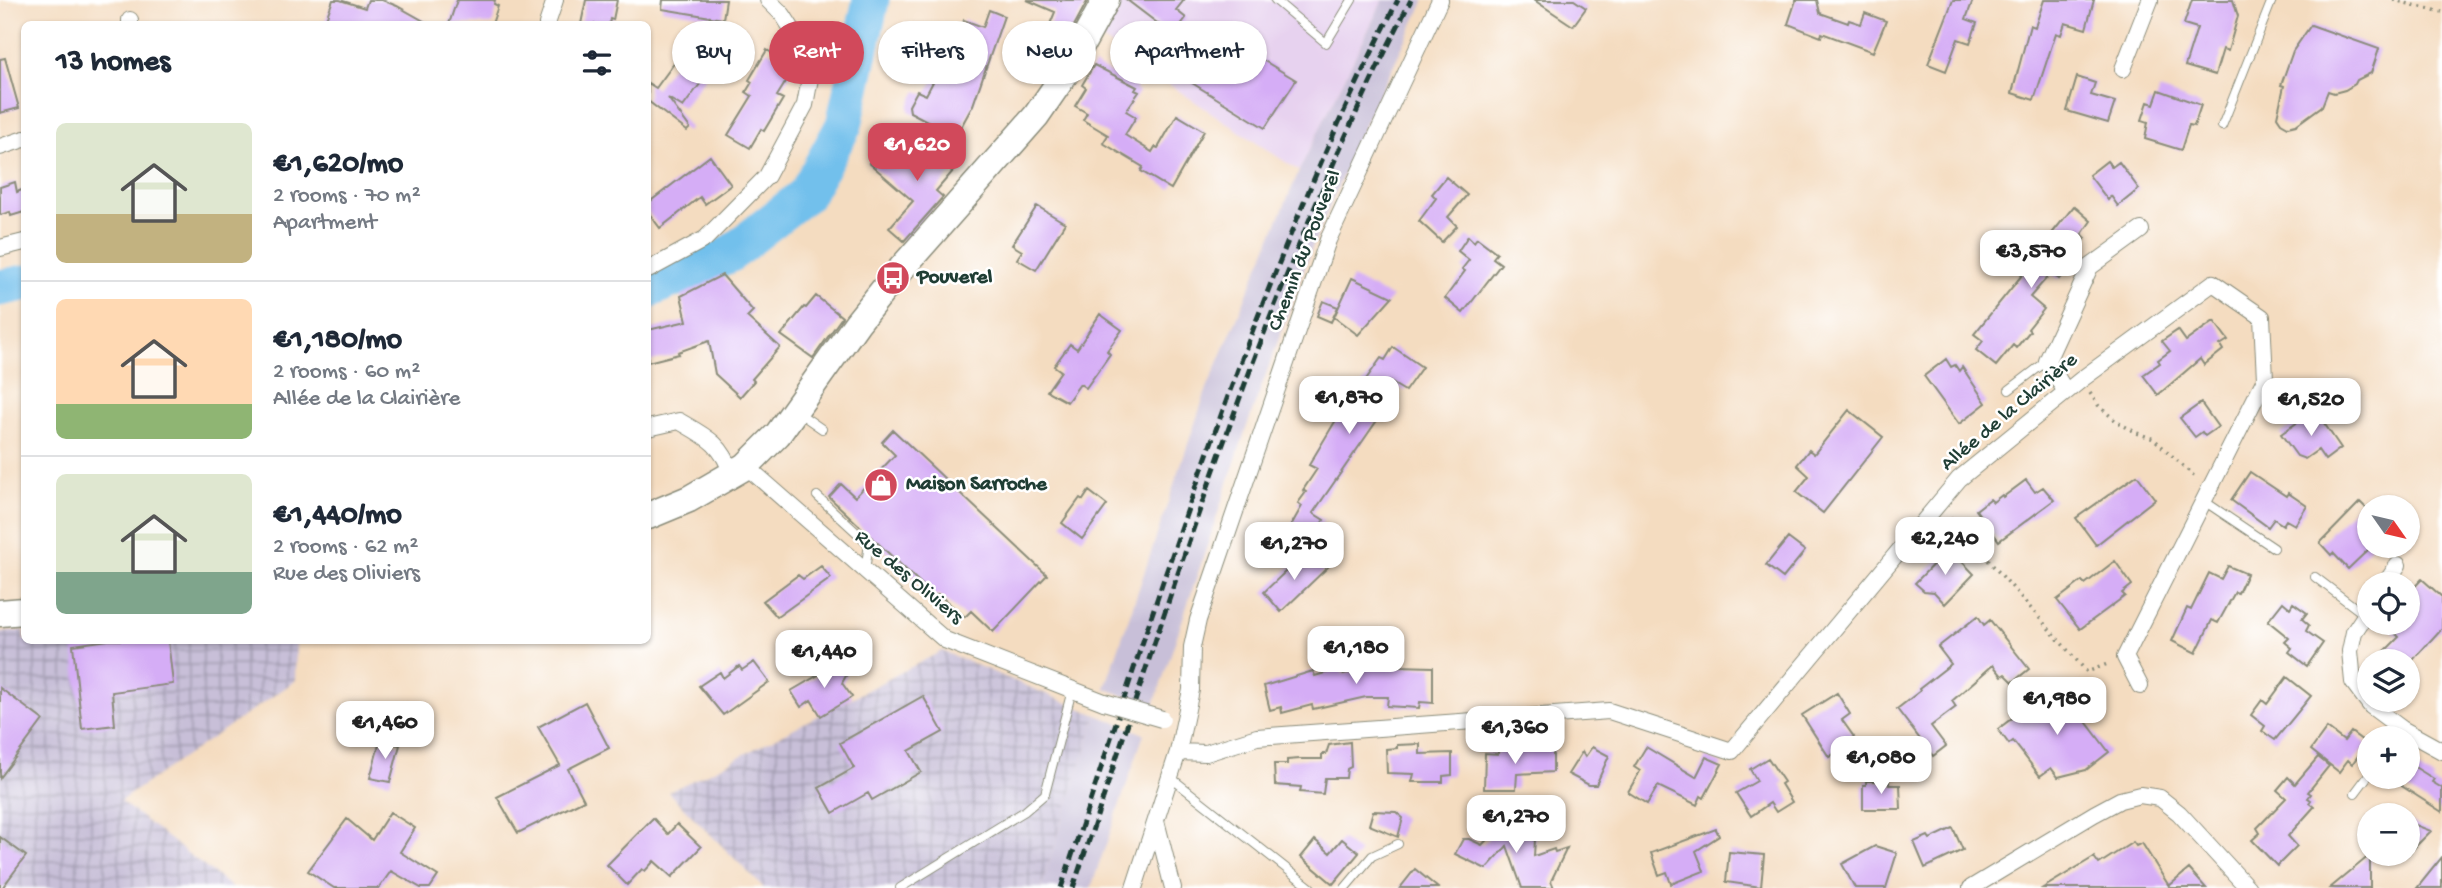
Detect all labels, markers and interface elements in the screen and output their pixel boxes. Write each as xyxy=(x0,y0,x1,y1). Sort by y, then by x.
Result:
chip: Buy xyxy=(672,21,755,84)
chip: Rent xyxy=(769,21,864,84)
chip: Filters xyxy=(878,21,988,84)
chip: New xyxy=(1002,21,1096,84)
chip: Apartment xyxy=(1110,21,1267,84)
icon: filters xyxy=(578,44,616,82)
text: 13 homes xyxy=(56,46,170,81)
pin: €1,620 xyxy=(860,124,974,183)
text: €1,620 xyxy=(884,132,950,159)
text: €1,620/mo xyxy=(273,148,403,183)
icon: home xyxy=(112,151,196,235)
street label: Chemin du Pouverel xyxy=(1264,167,1348,335)
text: 2 rooms · 70 m² xyxy=(273,183,421,210)
text: Apartment xyxy=(273,210,377,237)
pin: €3,570 xyxy=(1974,230,2088,290)
text: €3,570 xyxy=(1996,239,2066,266)
bus stop icon: Pouverel xyxy=(874,259,912,297)
place label: Pouverel xyxy=(916,266,993,291)
text: €1,180/mo xyxy=(273,324,402,359)
icon: home xyxy=(112,327,196,411)
street label: Allée de la Clairière xyxy=(1936,348,2084,478)
text: 2 rooms · 60 m² xyxy=(273,359,420,386)
pin: €1,870 xyxy=(1292,376,1406,436)
pin: €1,520 xyxy=(2254,378,2368,438)
text: €1,870 xyxy=(1315,385,1383,412)
text: Allée de la Clairière xyxy=(273,386,460,413)
text: €1,520 xyxy=(2278,387,2344,414)
shop icon: Maison Sarroche xyxy=(862,466,900,504)
place label: Maison Sarroche xyxy=(906,473,1048,498)
north arrow xyxy=(2357,495,2420,558)
map controls xyxy=(2357,495,2420,866)
text: €1,440/mo xyxy=(273,499,402,534)
icon: home xyxy=(112,502,196,586)
pin: €2,240 xyxy=(1888,518,2002,577)
pin: €1,270 xyxy=(1237,522,1351,582)
street label: Rue des Oliviers xyxy=(849,525,968,632)
text: €2,240 xyxy=(1911,526,1979,553)
text: €1,270 xyxy=(1261,531,1327,558)
text: 2 rooms · 62 m² xyxy=(273,534,418,561)
text: Rue des Oliviers xyxy=(273,561,420,588)
button: locate xyxy=(2357,572,2420,635)
pin: €1,180 xyxy=(1299,626,1413,686)
pin: €1,440 xyxy=(767,630,881,690)
text: €1,180 xyxy=(1323,635,1389,662)
text: €1,440 xyxy=(791,639,857,666)
button: layers xyxy=(2357,649,2420,712)
pin: €1,980 xyxy=(2000,678,2114,737)
text: €1,980 xyxy=(2023,686,2091,713)
pin: €1,460 xyxy=(328,702,442,761)
pin: €1,360 xyxy=(1458,706,1572,766)
text: €1,460 xyxy=(352,710,418,737)
text: €1,360 xyxy=(1482,715,1548,742)
button: + xyxy=(2357,726,2420,789)
pin: €1,080 xyxy=(1824,736,1938,796)
text: €1,080 xyxy=(1847,745,1915,772)
pin: €1,270 xyxy=(1459,796,1573,855)
button: − xyxy=(2357,803,2420,866)
text: €1,270 xyxy=(1483,804,1549,831)

